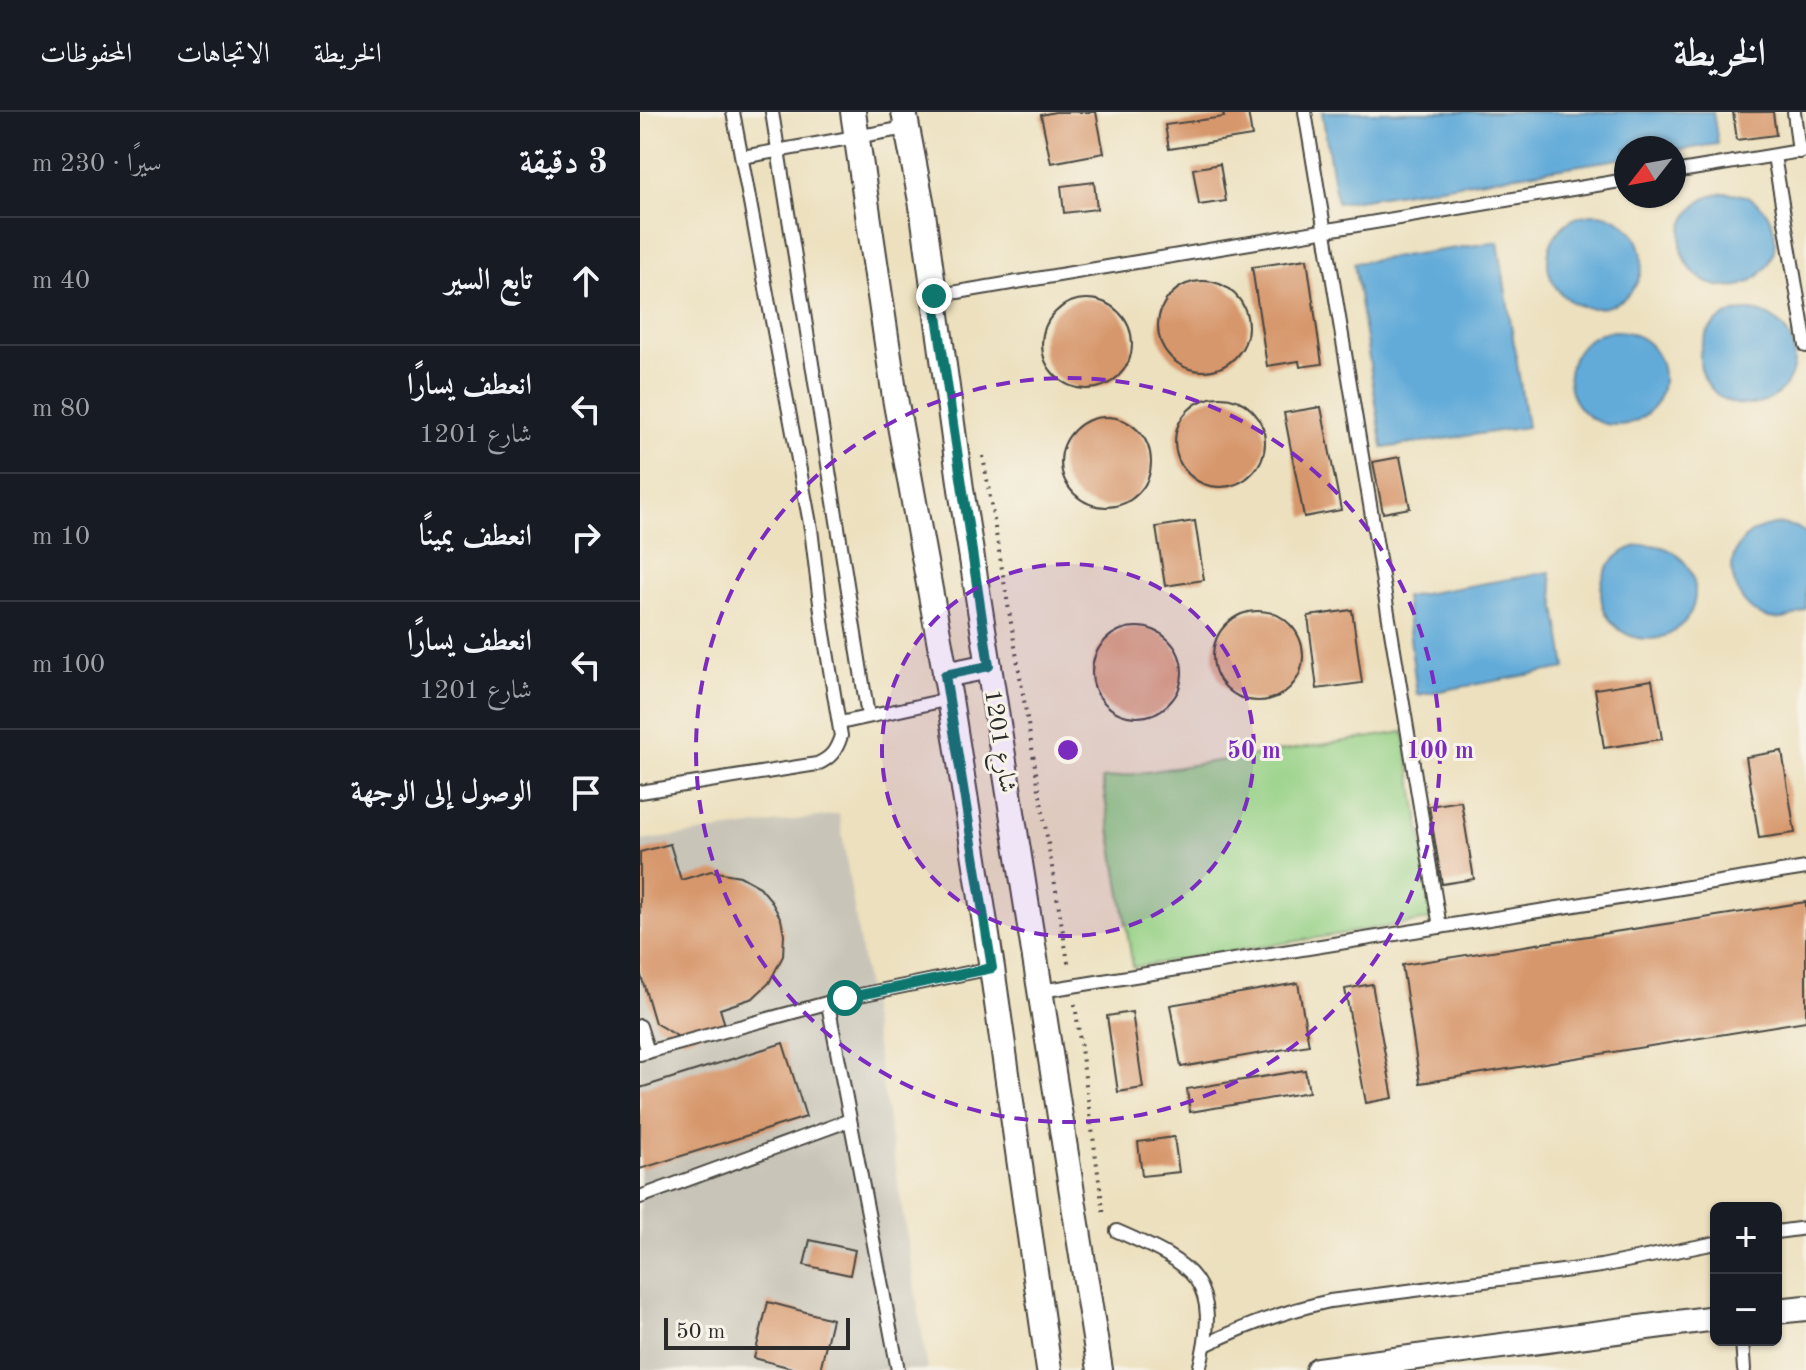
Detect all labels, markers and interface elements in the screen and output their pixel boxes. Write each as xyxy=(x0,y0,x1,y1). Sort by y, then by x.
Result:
text: الخريطة xyxy=(1674,36,1766,74)
text: المحفوظات xyxy=(40,41,132,69)
text: الاتجاهات xyxy=(176,41,270,69)
text: الخريطة xyxy=(314,41,382,69)
north arrow xyxy=(1614,136,1686,208)
text: 3 دقيقة xyxy=(519,146,608,180)
text: سيرًا · 230 m xyxy=(32,151,162,177)
icon: ahead xyxy=(564,259,608,303)
text: تابع السير xyxy=(445,266,532,296)
text: 40 m xyxy=(32,268,90,294)
route end xyxy=(916,278,952,314)
text: انعطف يسارًا xyxy=(407,371,532,401)
icon: left xyxy=(564,387,608,431)
text: 80 m xyxy=(32,396,90,422)
text: شارع 1201 xyxy=(419,422,532,448)
icon: right xyxy=(564,515,608,559)
text: انعطف يمينًا xyxy=(419,522,532,552)
text: 10 m xyxy=(32,524,90,550)
text: انعطف يسارًا xyxy=(407,627,532,657)
icon: left xyxy=(564,643,608,687)
text: 100 m xyxy=(32,652,105,678)
text: شارع 1201 xyxy=(419,678,532,704)
street label: شارع 1201 xyxy=(973,688,1019,796)
centre of rings xyxy=(1054,736,1082,764)
text: 50 m xyxy=(1227,739,1281,764)
text: 100 m xyxy=(1406,740,1474,764)
icon: arrive xyxy=(564,771,608,815)
text: الوصول إلى الوجهة xyxy=(351,778,532,808)
route start xyxy=(827,980,863,1016)
map controls xyxy=(1710,1202,1782,1346)
button: + xyxy=(1710,1202,1782,1274)
button: − xyxy=(1710,1274,1782,1346)
scale bar xyxy=(664,1314,850,1350)
text: 50 m xyxy=(676,1321,725,1343)

